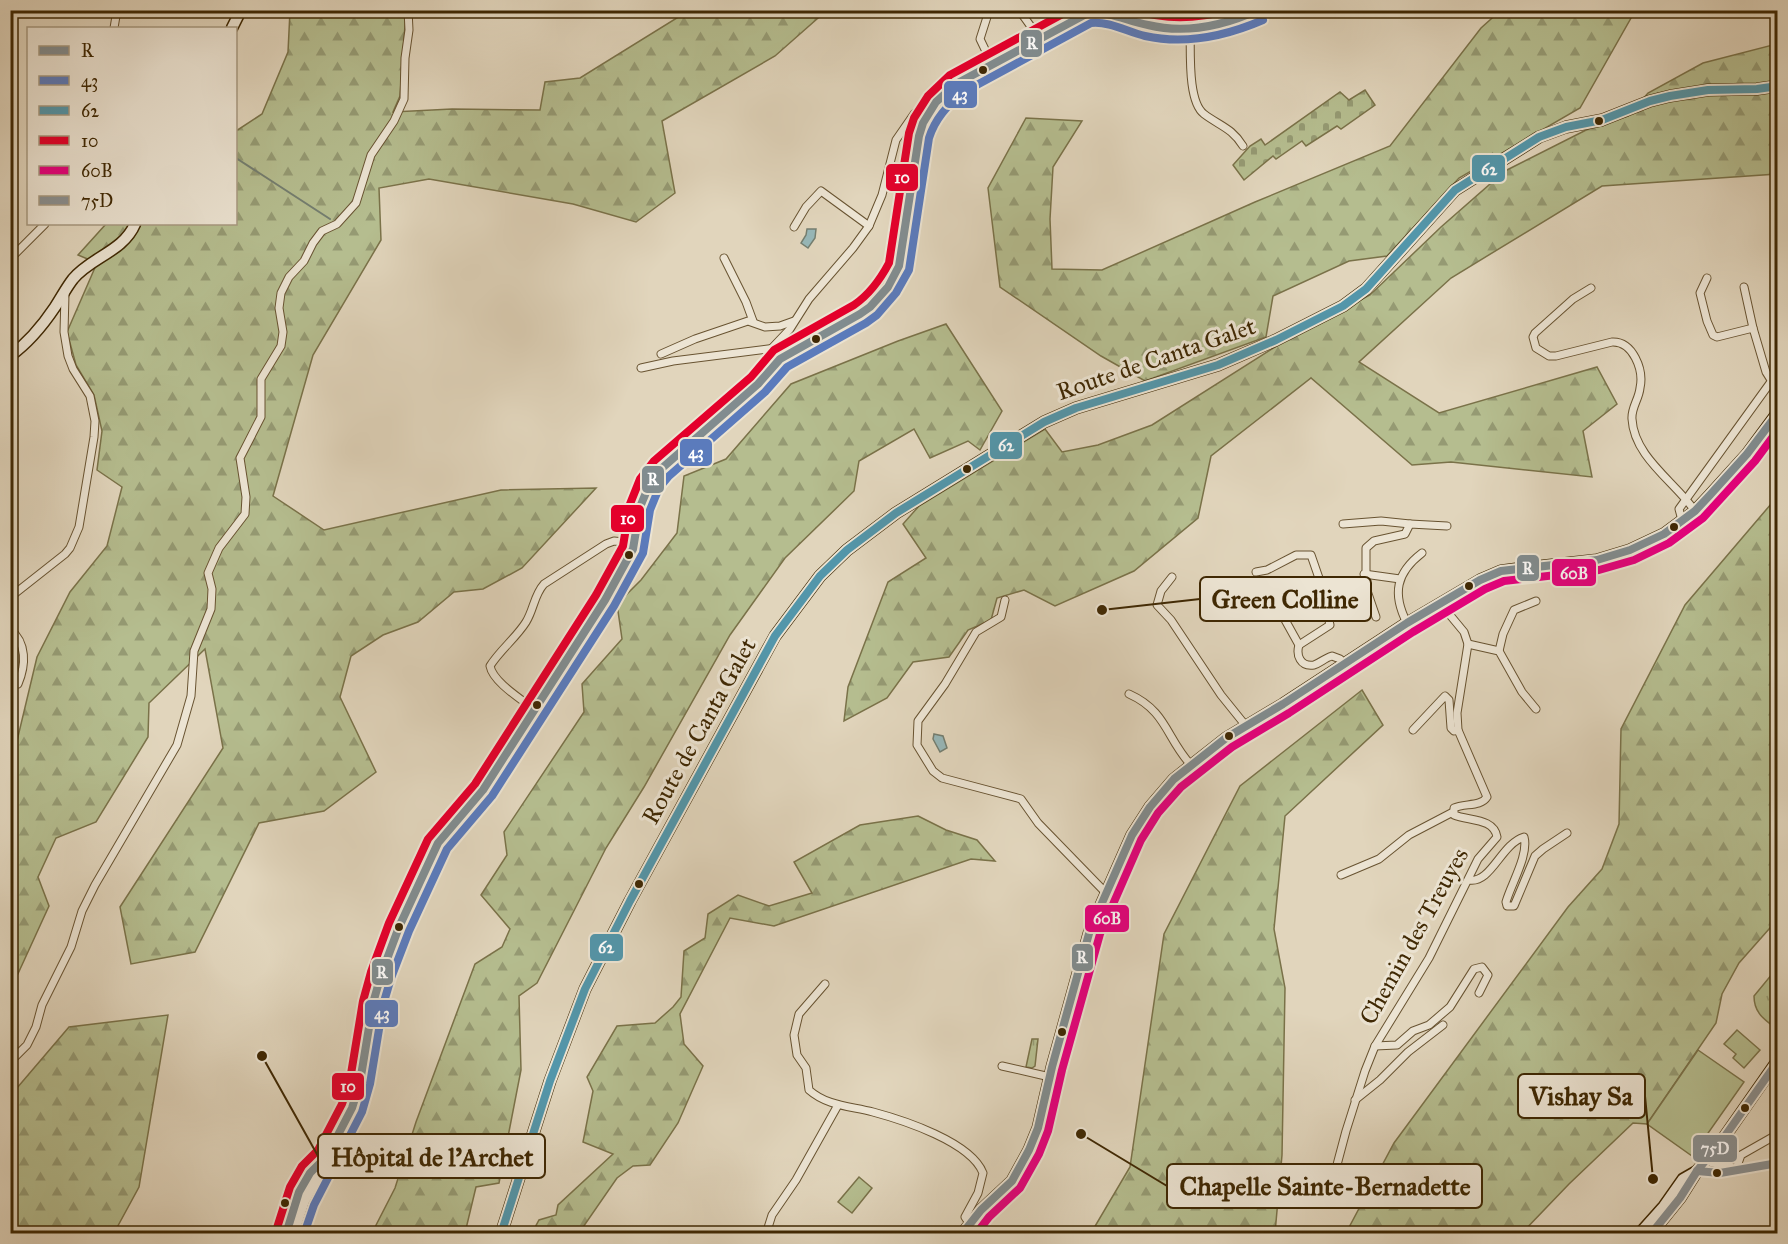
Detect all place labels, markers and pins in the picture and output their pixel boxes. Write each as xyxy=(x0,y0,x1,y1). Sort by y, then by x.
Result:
unlabelled marker xyxy=(977,64,989,76)
unlabelled marker xyxy=(1593,115,1605,127)
unlabelled marker xyxy=(810,333,822,345)
unlabelled marker xyxy=(961,463,973,475)
unlabelled marker xyxy=(1668,521,1680,533)
unlabelled marker xyxy=(623,549,635,561)
callout: Green Colline xyxy=(1200,577,1371,621)
unlabelled marker xyxy=(1463,580,1475,592)
unlabelled marker xyxy=(531,699,543,711)
unlabelled marker xyxy=(1223,730,1235,742)
unlabelled marker xyxy=(633,878,645,890)
unlabelled marker xyxy=(393,921,405,933)
unlabelled marker xyxy=(1056,1026,1068,1038)
callout: Vishay Sa xyxy=(1518,1074,1645,1118)
unlabelled marker xyxy=(1739,1102,1751,1114)
callout: Hôpital de l'Archet xyxy=(318,1134,545,1178)
callout: Chapelle Sainte-Bernadette xyxy=(1167,1164,1482,1208)
unlabelled marker xyxy=(1711,1167,1723,1179)
unlabelled marker xyxy=(279,1197,291,1209)

